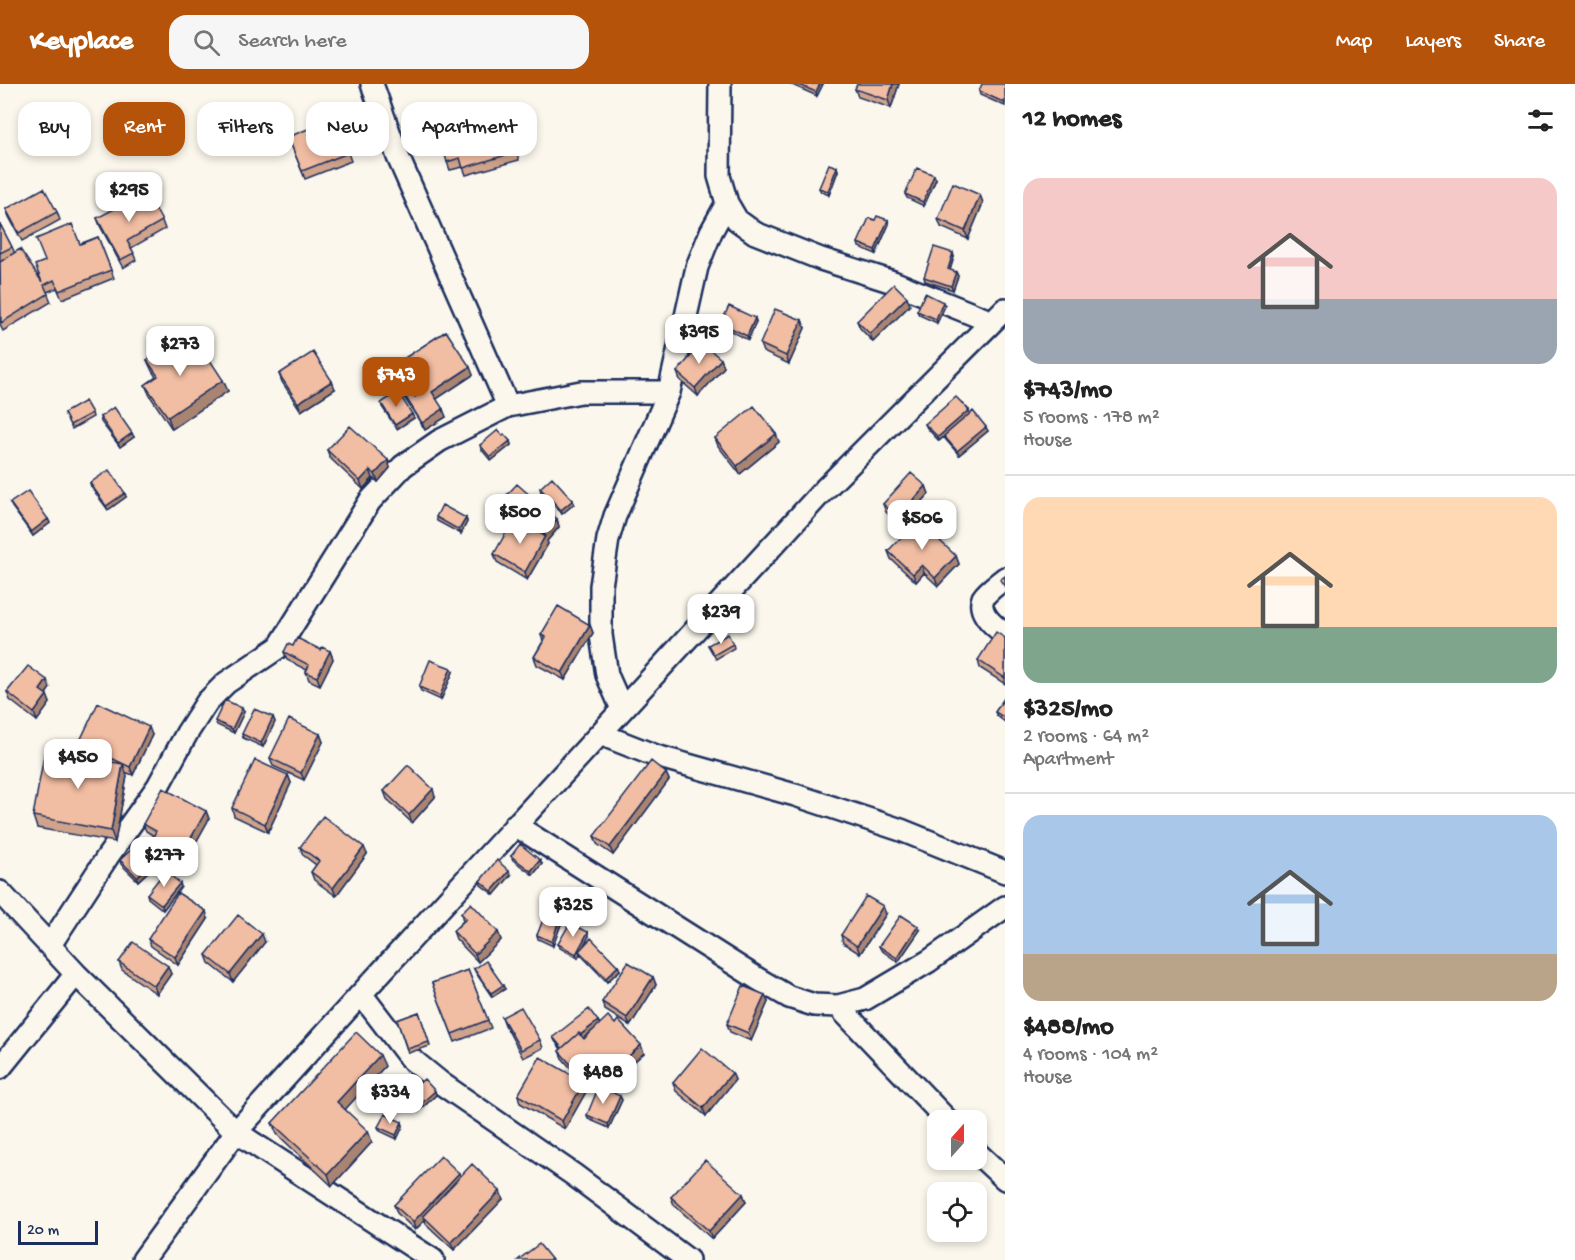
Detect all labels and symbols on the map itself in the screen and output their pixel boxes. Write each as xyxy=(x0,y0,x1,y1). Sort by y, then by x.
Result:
pin: $295 xyxy=(93,172,165,223)
pin: $395 xyxy=(663,314,735,365)
pin: $273 xyxy=(144,326,216,377)
pin: $743 xyxy=(360,357,432,408)
pin: $500 xyxy=(484,494,556,545)
pin: $506 xyxy=(886,500,958,551)
pin: $239 xyxy=(685,594,757,645)
pin: $450 xyxy=(42,739,114,790)
pin: $277 xyxy=(128,837,200,888)
pin: $325 xyxy=(537,887,609,938)
pin: $488 xyxy=(567,1054,639,1105)
pin: $334 xyxy=(354,1074,426,1125)
north arrow xyxy=(927,1110,987,1170)
scale bar xyxy=(18,1218,98,1246)

